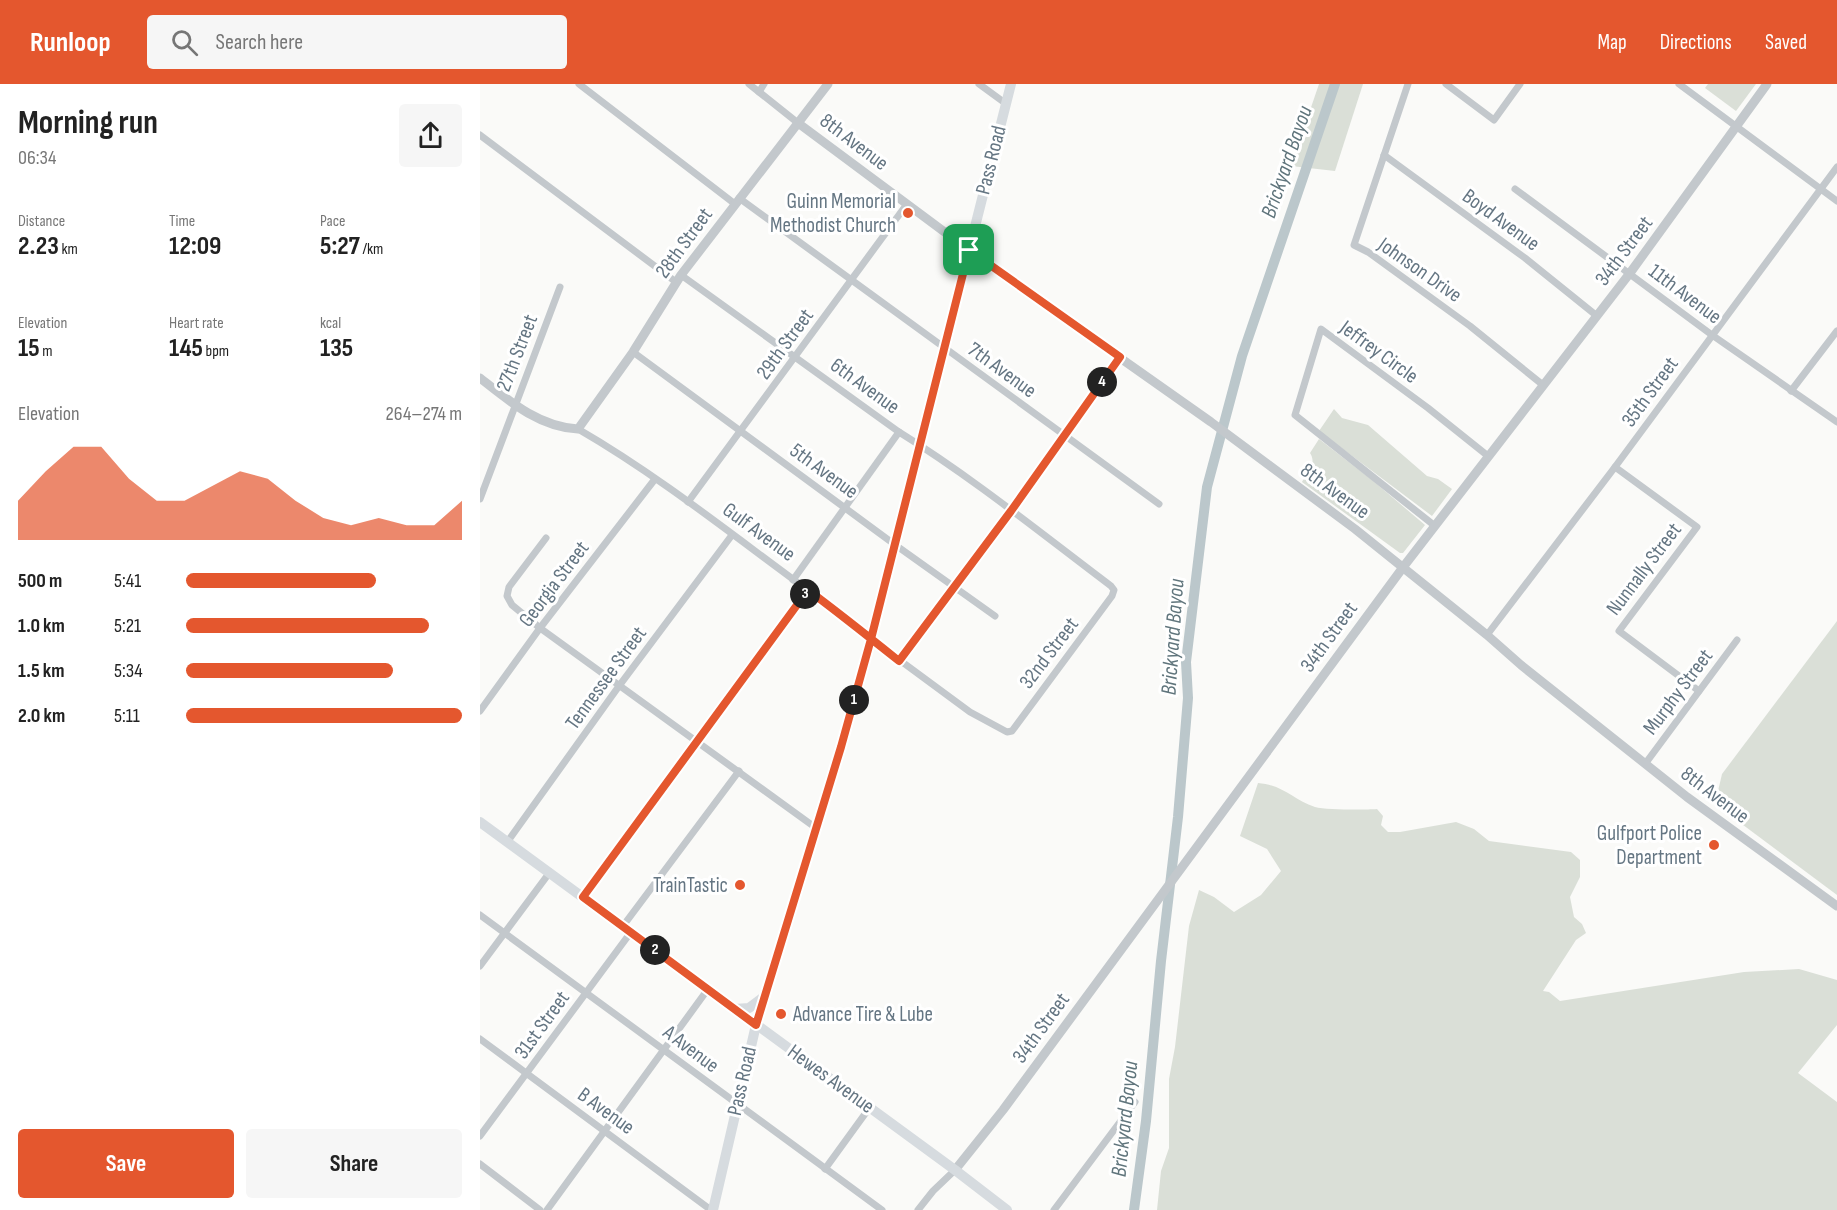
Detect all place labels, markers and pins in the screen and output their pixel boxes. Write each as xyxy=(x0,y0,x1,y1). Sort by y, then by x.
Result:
place label: Guinn Memorial Methodist Church xyxy=(770,189,896,238)
marker: Guinn Memorial Methodist Church xyxy=(901,206,915,220)
pin xyxy=(943,224,994,275)
pin: 4 xyxy=(1087,367,1117,397)
pin: 3 xyxy=(790,579,820,609)
pin: 1 xyxy=(839,685,869,715)
place label: Gulfport Police Department xyxy=(1597,821,1702,870)
marker: Gulfport Police Department xyxy=(1707,838,1721,852)
place label: TrainTastic xyxy=(653,873,728,898)
marker: TrainTastic xyxy=(733,878,747,892)
pin: 2 xyxy=(640,935,670,965)
place label: Advance Tire & Lube xyxy=(792,1002,933,1027)
marker: Advance Tire & Lube xyxy=(774,1007,788,1021)

